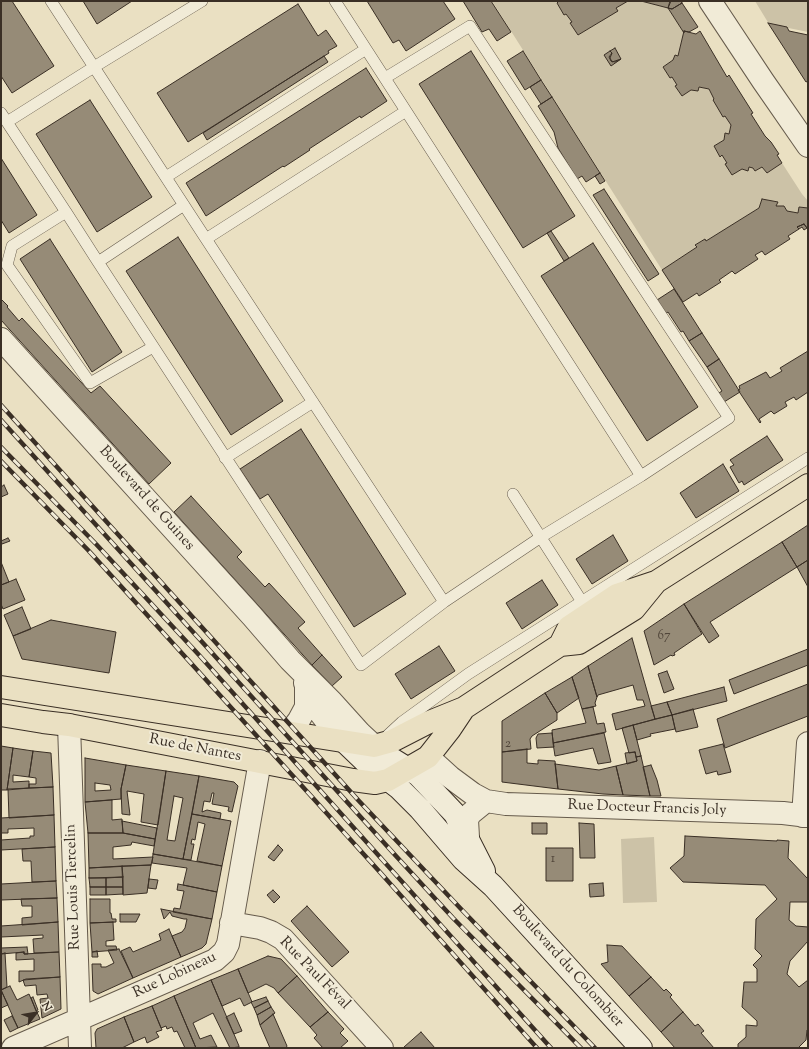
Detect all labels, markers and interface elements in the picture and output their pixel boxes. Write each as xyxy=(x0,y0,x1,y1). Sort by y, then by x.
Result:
street label: Boulevard de Guines xyxy=(94,443,198,555)
house number: 67 xyxy=(658,629,670,645)
street label: Rue de Nantes xyxy=(148,731,242,767)
house number: 2 xyxy=(505,737,511,753)
street label: Rue Docteur Francis Joly xyxy=(567,797,727,821)
street label: Rue Louis Tiercelin xyxy=(63,824,85,950)
house number: 1 xyxy=(551,852,555,868)
street label: Boulevard du Colombier xyxy=(507,902,627,1032)
street label: Rue Paul Féval xyxy=(275,934,353,1014)
street label: Rue Lobineau xyxy=(131,949,219,1003)
north arrow xyxy=(16,993,56,1033)
text: N xyxy=(37,999,55,1015)

